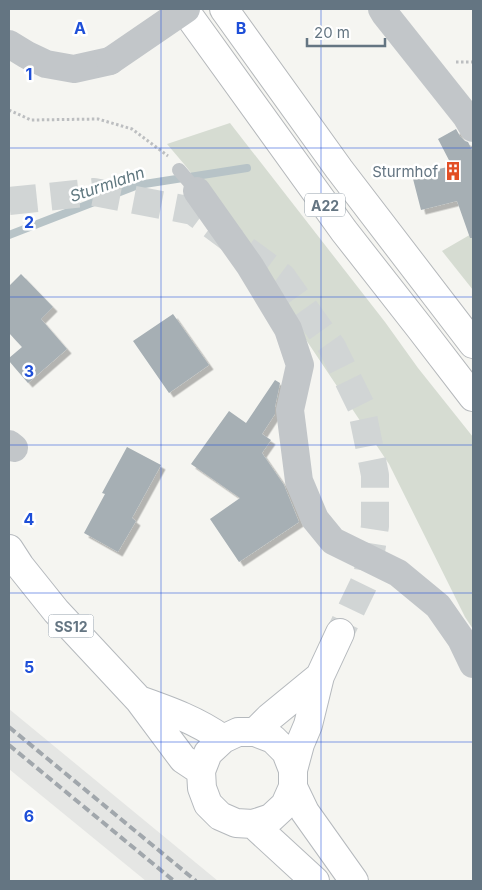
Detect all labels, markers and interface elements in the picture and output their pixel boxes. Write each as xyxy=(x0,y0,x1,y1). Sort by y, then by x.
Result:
scale bar xyxy=(307,15,384,47)
text: A xyxy=(74,18,86,38)
text: B xyxy=(236,18,246,38)
text: 20 m xyxy=(314,23,350,42)
text: 1 xyxy=(26,64,32,84)
building icon: Sturmhof xyxy=(442,160,464,182)
water label: Sturmlahn xyxy=(67,162,147,206)
place label: Sturmhof xyxy=(372,162,438,181)
road number: A22 xyxy=(305,194,345,216)
text: 2 xyxy=(24,212,34,232)
text: 3 xyxy=(24,361,34,381)
text: 4 xyxy=(24,509,35,529)
road number: SS12 xyxy=(48,614,94,638)
text: 5 xyxy=(24,657,34,677)
text: 6 xyxy=(24,806,34,826)

